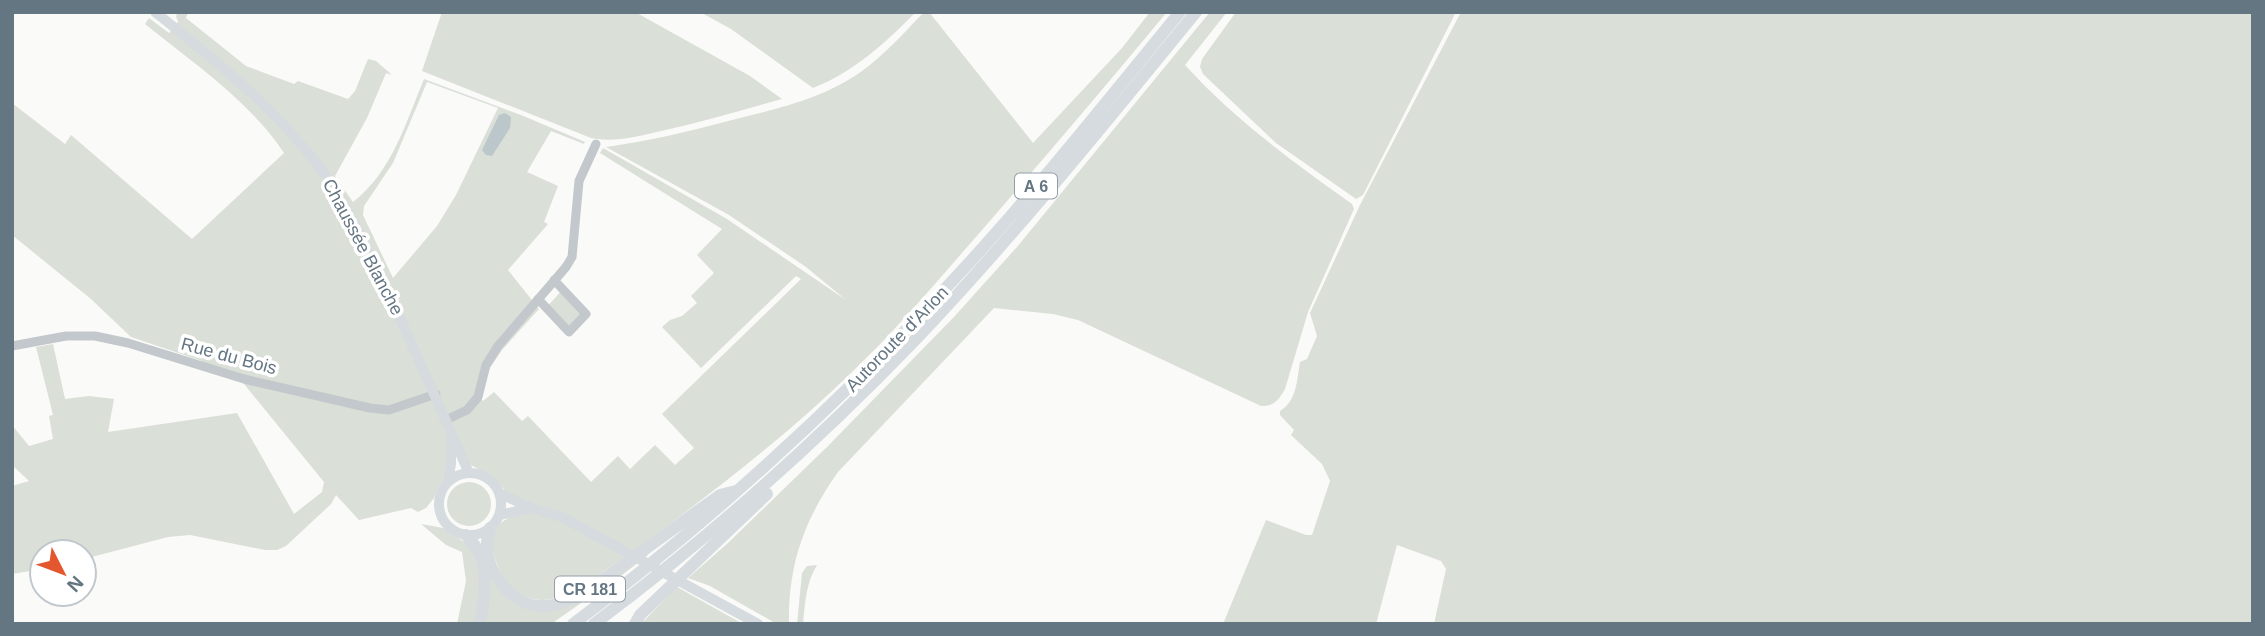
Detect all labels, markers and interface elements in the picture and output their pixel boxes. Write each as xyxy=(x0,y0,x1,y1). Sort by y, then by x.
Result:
road number: A 6 xyxy=(1015,174,1057,198)
street label: Chaussée Blanche xyxy=(319,176,407,318)
street label: Autoroute d'Arlon xyxy=(842,282,952,396)
street label: Rue du Bois xyxy=(179,334,279,378)
north arrow xyxy=(28,538,98,608)
text: N xyxy=(63,572,88,596)
road number: CR 181 xyxy=(555,576,625,602)

